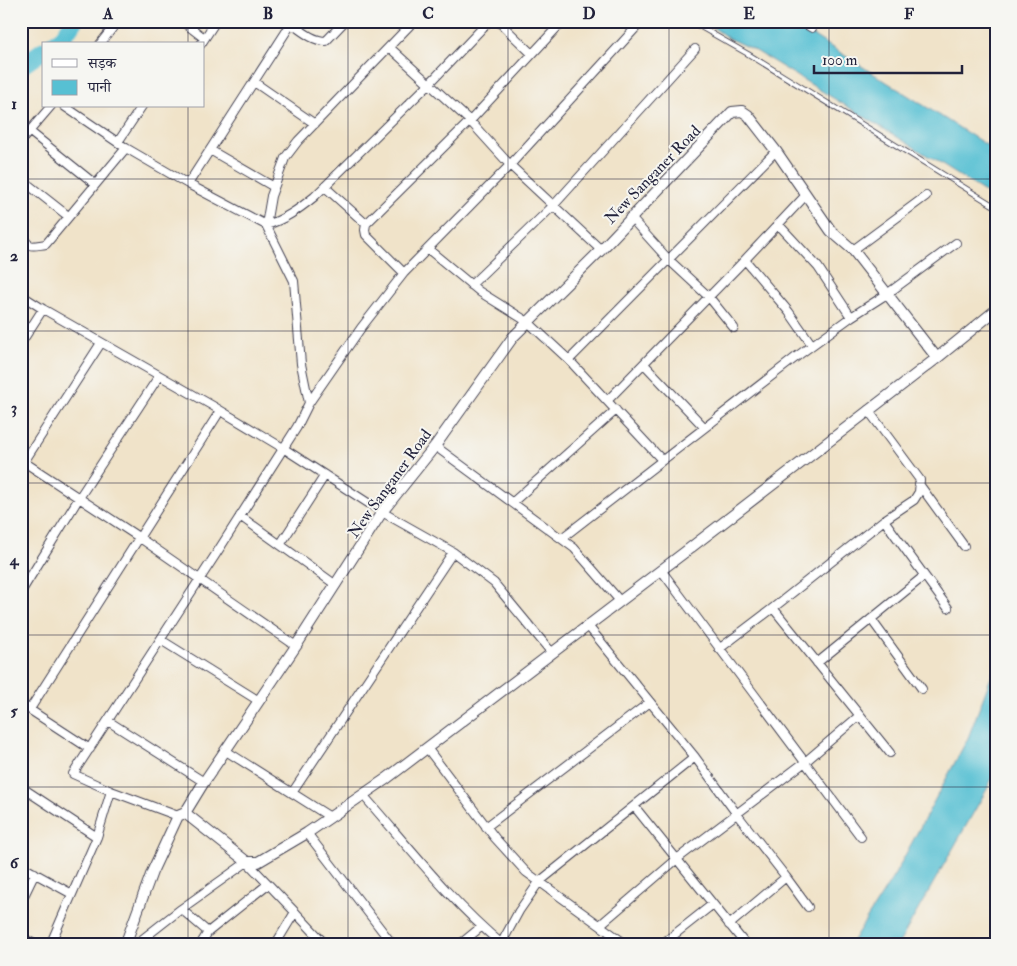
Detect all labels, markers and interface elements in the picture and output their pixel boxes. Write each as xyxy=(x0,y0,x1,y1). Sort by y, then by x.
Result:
text: A xyxy=(102,4,114,24)
text: B xyxy=(263,4,273,24)
text: C xyxy=(422,4,434,24)
text: D xyxy=(582,4,596,24)
text: E xyxy=(743,4,755,24)
text: F xyxy=(904,4,914,24)
legend xyxy=(42,42,205,108)
scale bar xyxy=(814,42,962,74)
text: 100 m xyxy=(822,51,858,70)
text: सड़क xyxy=(87,54,117,73)
text: पानी xyxy=(87,78,112,97)
text: 1 xyxy=(11,94,17,114)
street label: New Sanganer Road xyxy=(600,121,705,228)
text: 2 xyxy=(10,246,18,266)
text: 3 xyxy=(11,398,17,418)
street label: New Sanganer Road xyxy=(344,425,436,542)
text: 4 xyxy=(9,550,20,570)
text: 5 xyxy=(10,701,18,721)
text: 6 xyxy=(10,853,20,873)

